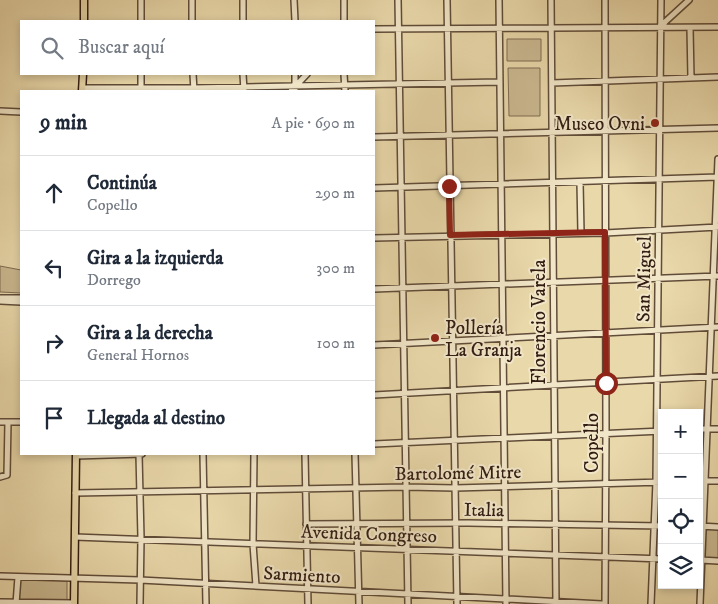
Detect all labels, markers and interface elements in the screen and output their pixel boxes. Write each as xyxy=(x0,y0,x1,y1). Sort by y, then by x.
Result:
search box xyxy=(20,20,375,75)
icon: search xyxy=(38,34,66,62)
text: Buscar aquí xyxy=(78,36,164,59)
text: 9 min xyxy=(40,110,87,136)
text: A pie · 690 m xyxy=(272,113,355,133)
place label: Museo Ovni xyxy=(555,113,645,136)
marker: Museo Ovni xyxy=(649,117,661,129)
text: Continúa xyxy=(87,172,157,195)
route end xyxy=(438,175,461,198)
icon: ahead xyxy=(40,179,68,207)
text: 290 m xyxy=(315,183,355,203)
text: Copello xyxy=(87,195,137,215)
street label: San Miguel xyxy=(632,235,657,322)
text: Gira a la izquierda xyxy=(87,247,223,270)
icon: left xyxy=(40,254,68,282)
text: 300 m xyxy=(316,258,355,278)
street label: Florencio Varela xyxy=(528,259,551,385)
text: Dorrego xyxy=(87,270,141,290)
place label: Pollería La Granja xyxy=(445,317,522,362)
text: Gira a la derecha xyxy=(87,322,213,345)
icon: right xyxy=(40,329,68,357)
marker: Pollería La Granja xyxy=(429,332,441,344)
text: 100 m xyxy=(317,333,355,353)
text: General Hornos xyxy=(87,345,189,365)
route start xyxy=(595,372,618,395)
icon: arrive xyxy=(40,404,68,432)
text: Llegada al destino xyxy=(87,407,225,430)
map controls xyxy=(658,409,703,589)
button: + xyxy=(658,409,703,454)
street label: Copello xyxy=(581,413,604,473)
button: − xyxy=(658,454,703,499)
street label: Bartolomé Mitre xyxy=(394,461,522,486)
street label: Italia xyxy=(464,499,504,522)
button: locate xyxy=(658,499,703,544)
street label: Avenida Congreso xyxy=(301,521,437,548)
button: layers xyxy=(658,544,703,589)
street label: Sarmiento xyxy=(263,562,341,589)

